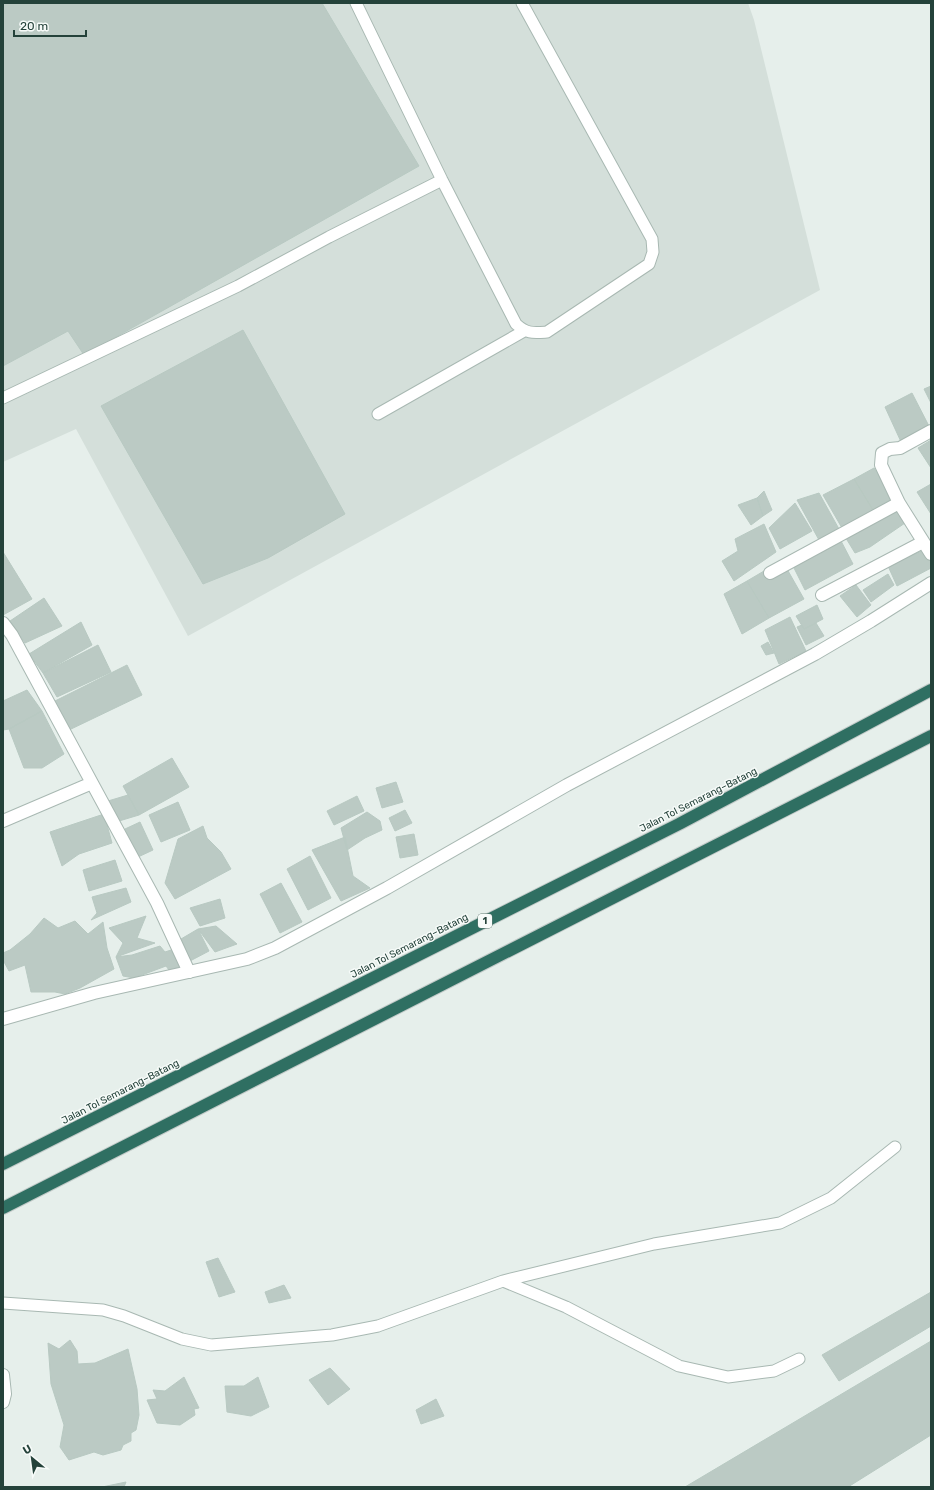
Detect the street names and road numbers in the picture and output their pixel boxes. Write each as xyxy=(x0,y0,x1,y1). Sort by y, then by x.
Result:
street label: Jalan Tol Semarang–Batang xyxy=(638,765,759,835)
street label: Jalan Tol Semarang–Batang xyxy=(349,911,470,981)
road number: 1 xyxy=(478,914,492,928)
street label: Jalan Tol Semarang–Batang xyxy=(60,1057,181,1127)

